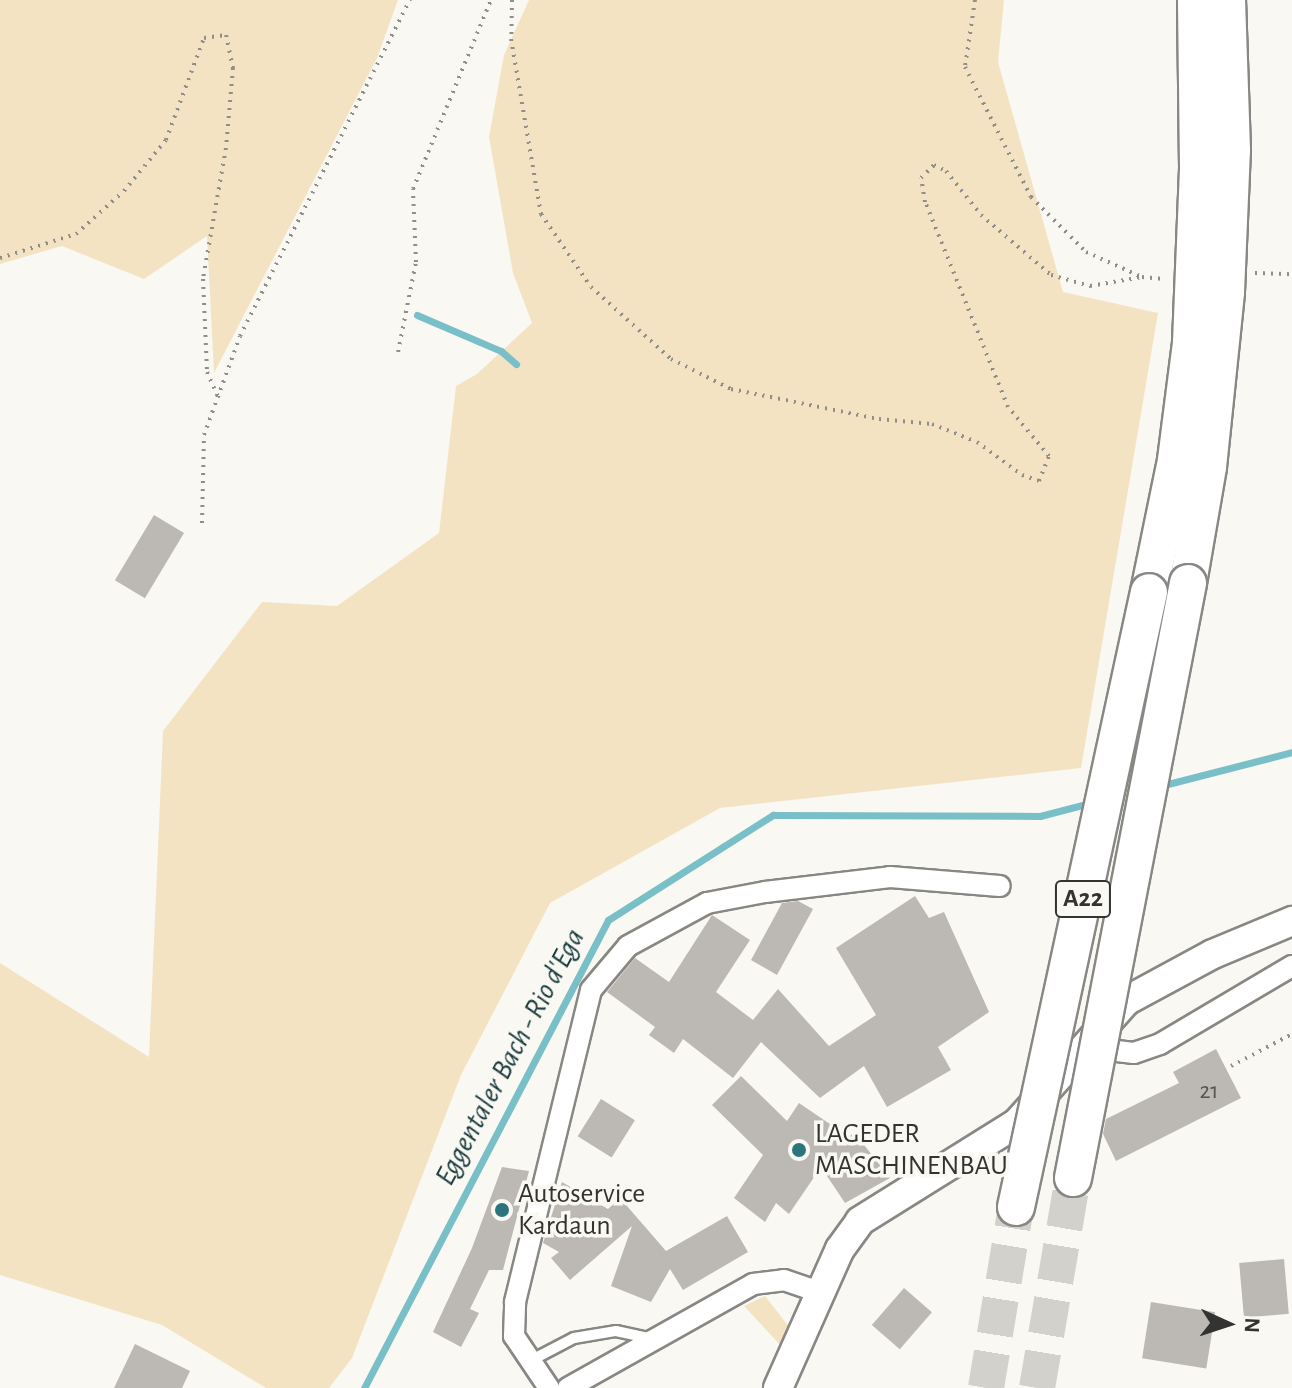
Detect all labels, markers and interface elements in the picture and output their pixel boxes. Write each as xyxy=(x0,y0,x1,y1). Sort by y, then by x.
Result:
road number: A22 xyxy=(1053,877,1113,921)
water label: Eggentaler Bach - Rio d'Ega xyxy=(427,922,593,1192)
house number: 21 xyxy=(1199,1078,1219,1106)
place label: LAGEDER MASCHINENBAU xyxy=(815,1117,1008,1183)
marker: LAGEDER MASCHINENBAU xyxy=(790,1141,808,1159)
place label: Autoservice Kardaun xyxy=(518,1177,645,1243)
marker: Autoservice Kardaun xyxy=(493,1201,511,1219)
north arrow xyxy=(1188,1284,1268,1364)
text: N xyxy=(1241,1317,1263,1333)

